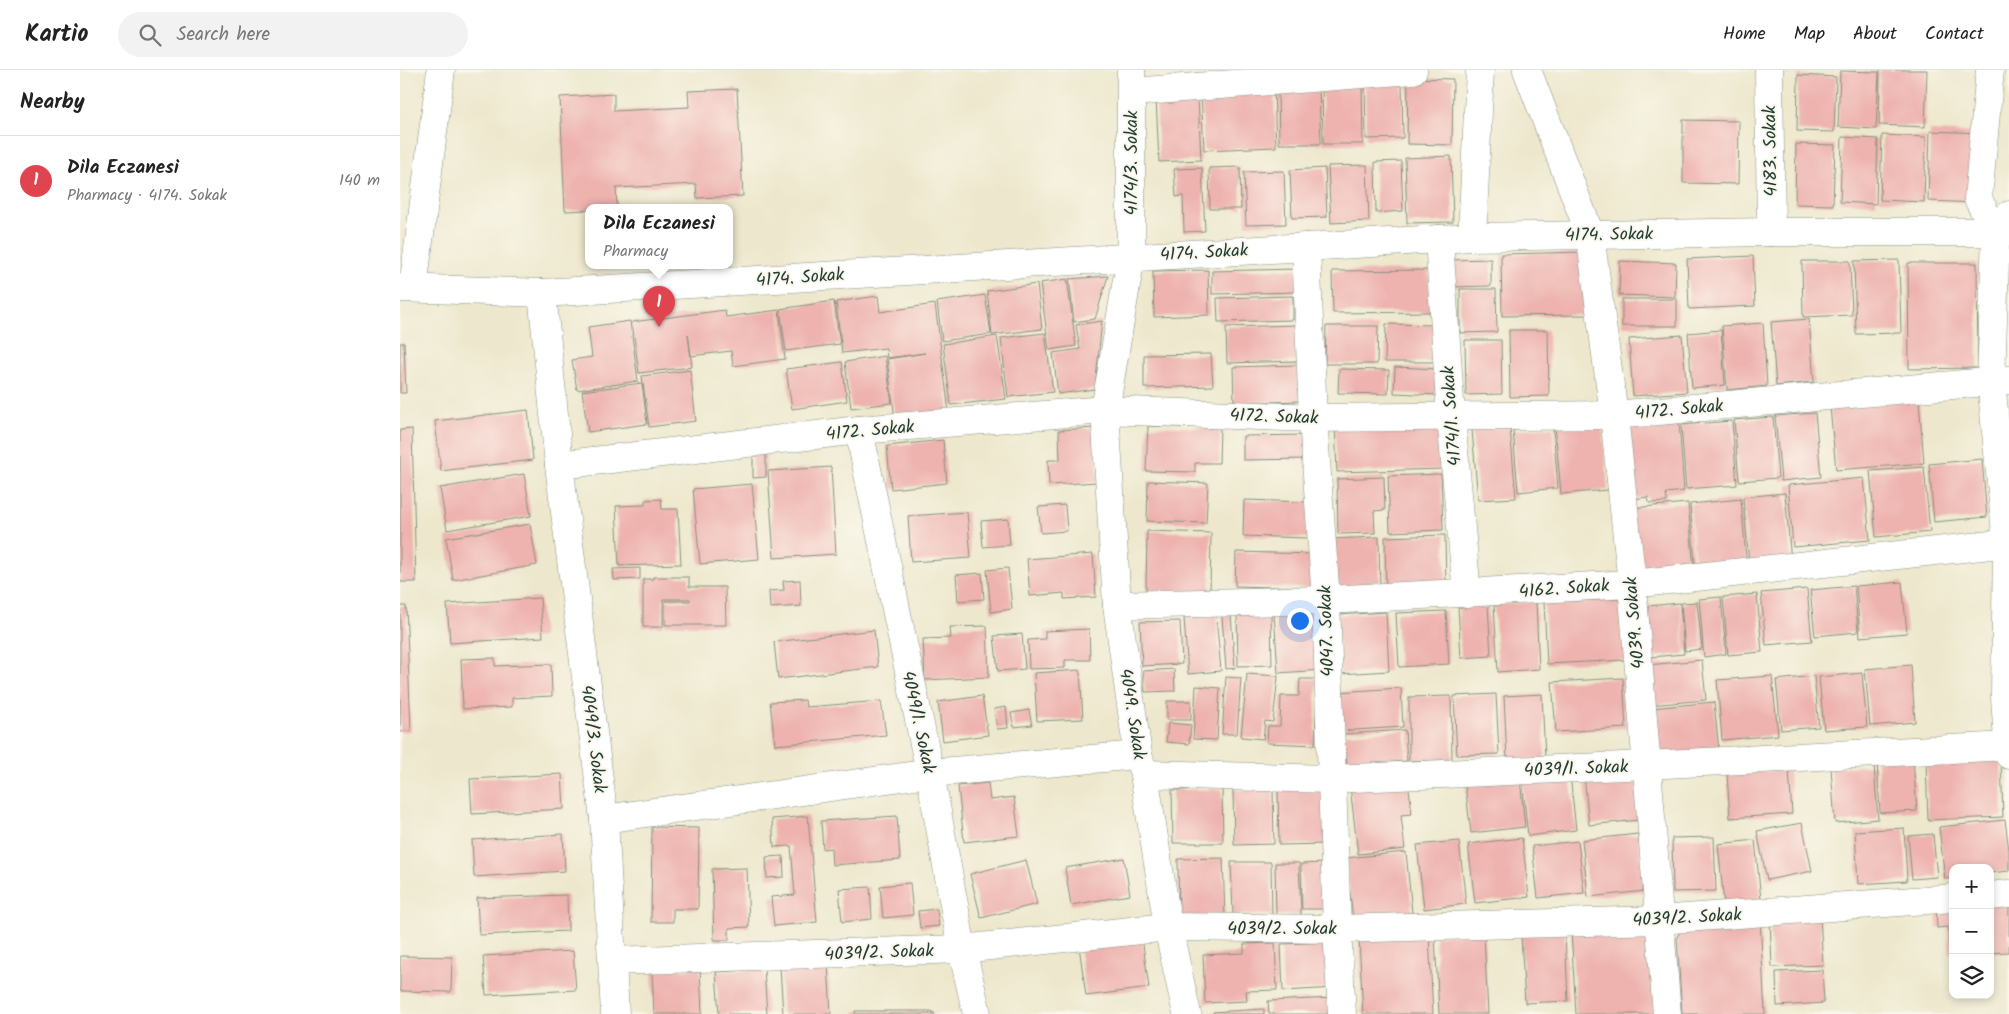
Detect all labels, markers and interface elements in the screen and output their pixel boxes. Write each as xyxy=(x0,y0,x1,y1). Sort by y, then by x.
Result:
search box xyxy=(118,12,468,57)
text: Kartio xyxy=(25,15,88,54)
text: Search here xyxy=(176,20,270,50)
text: Home xyxy=(1723,20,1766,49)
text: Map xyxy=(1794,20,1825,49)
text: About xyxy=(1853,20,1897,49)
text: Contact xyxy=(1925,20,1984,49)
icon: search xyxy=(136,21,164,49)
text: Nearby xyxy=(20,86,85,119)
street label: 4183. Sokak xyxy=(1756,105,1787,197)
street label: 4174/3. Sokak xyxy=(1118,110,1147,215)
text: Dila Eczanesi xyxy=(67,153,179,183)
text: 1 xyxy=(34,168,38,193)
text: 140 m xyxy=(339,168,380,193)
text: Pharmacy · 4174. Sokak xyxy=(67,183,227,208)
popup xyxy=(585,204,733,269)
text: Dila Eczanesi xyxy=(603,209,715,239)
street label: 4174. Sokak xyxy=(1565,220,1654,251)
street label: 4174. Sokak xyxy=(1159,237,1249,270)
text: Pharmacy xyxy=(603,239,668,264)
street label: 4174. Sokak xyxy=(755,261,846,296)
pin: 1 xyxy=(643,286,675,327)
street label: 4174/1. Sokak xyxy=(1434,364,1470,467)
street label: 4172. Sokak xyxy=(1634,392,1725,429)
street label: 4172. Sokak xyxy=(1229,401,1319,434)
street label: 4172. Sokak xyxy=(825,413,916,450)
street label: 4162. Sokak xyxy=(1518,572,1611,607)
street label: 4039. Sokak xyxy=(1617,575,1654,670)
street label: 4047. Sokak xyxy=(1311,584,1344,677)
your location xyxy=(1287,608,1313,634)
street label: 4049. Sokak xyxy=(1110,666,1153,763)
street label: 4049/1. Sokak xyxy=(893,668,943,777)
street label: 4049/3. Sokak xyxy=(571,683,614,795)
street label: 4039/1. Sokak xyxy=(1523,753,1629,786)
map controls xyxy=(1949,864,1994,999)
button: + xyxy=(1949,864,1994,909)
street label: 4039/2. Sokak xyxy=(1632,901,1743,936)
button: − xyxy=(1949,909,1994,954)
street label: 4039/2. Sokak xyxy=(1227,915,1337,944)
street label: 4039/2. Sokak xyxy=(824,937,935,970)
button: layers xyxy=(1949,954,1994,999)

